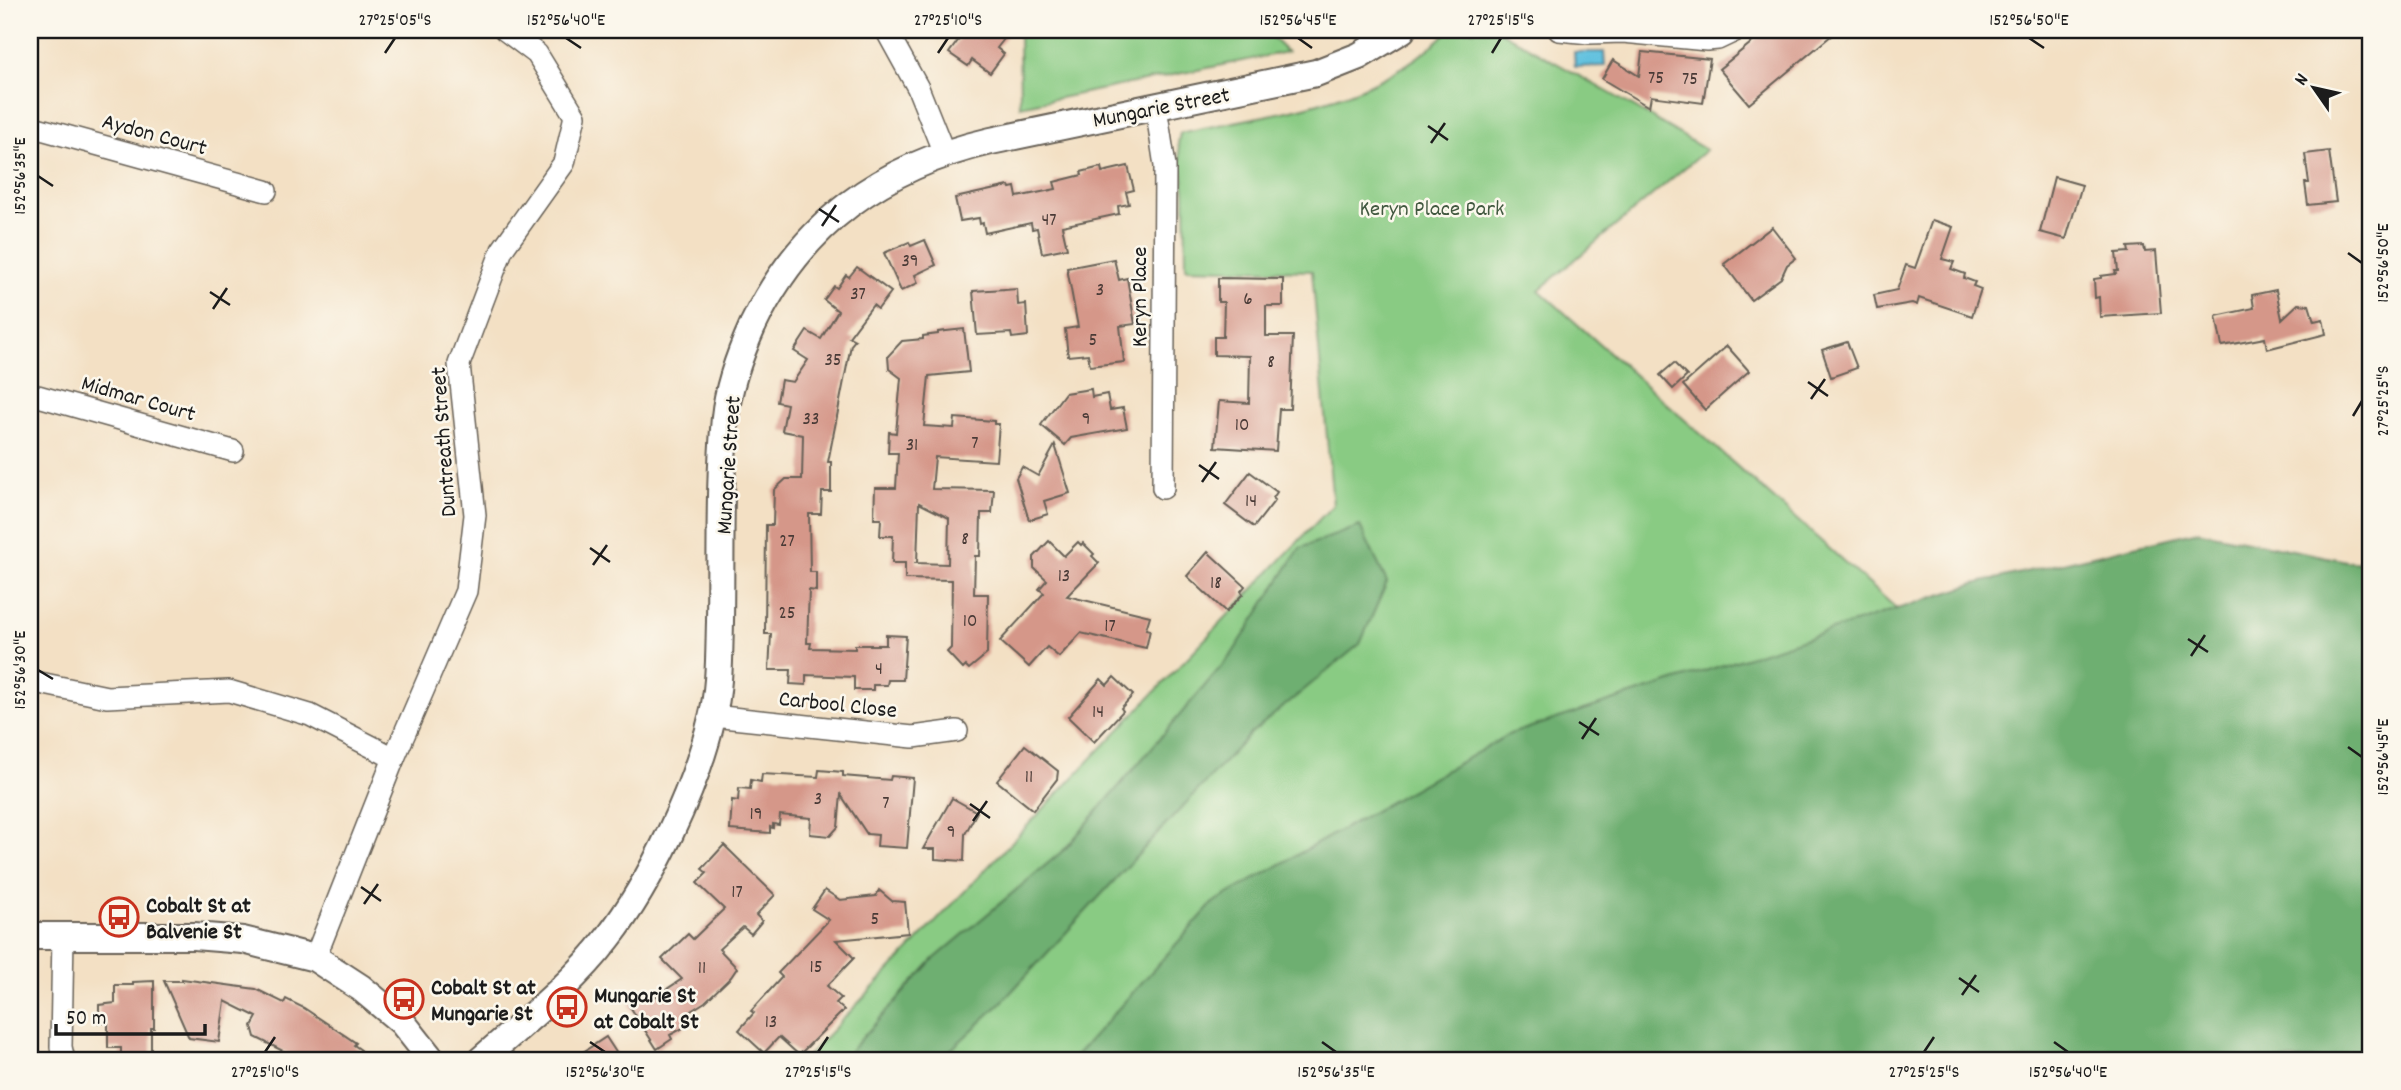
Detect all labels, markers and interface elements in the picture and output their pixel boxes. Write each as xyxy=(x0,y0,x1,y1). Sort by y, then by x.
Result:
text: 27°25'05"S xyxy=(359,9,431,34)
text: 152°56'40"E xyxy=(527,9,605,34)
text: 27°25'10"S xyxy=(914,9,982,34)
text: 152°56'45"E xyxy=(1259,9,1337,34)
text: 27°25'15"S xyxy=(1468,9,1535,34)
text: 152°56'50"E xyxy=(1989,9,2069,34)
north arrow xyxy=(2278,52,2348,122)
house number: 75 xyxy=(1648,66,1664,93)
house number: 75 xyxy=(1682,67,1698,94)
text: N xyxy=(2289,69,2317,92)
street label: Mungarie Street xyxy=(1090,80,1233,139)
street label: Aydon Court xyxy=(98,107,210,166)
text: 152°56'35"E xyxy=(9,137,34,215)
park label: Keryn Place Park xyxy=(1359,194,1505,227)
house number: 47 xyxy=(1041,208,1057,235)
text: 152°56'50"E xyxy=(2372,223,2397,303)
street label: Keryn Place xyxy=(1125,247,1158,347)
house number: 39 xyxy=(901,249,919,276)
house number: 3 xyxy=(1096,278,1104,305)
house number: 37 xyxy=(850,282,866,309)
house number: 6 xyxy=(1243,287,1253,314)
house number: 5 xyxy=(1089,328,1097,355)
house number: 35 xyxy=(824,348,842,375)
house number: 8 xyxy=(1267,350,1275,377)
street label: Duntreath Street xyxy=(424,366,467,518)
text: 27°25'25"S xyxy=(2372,366,2397,436)
street label: Midmar Court xyxy=(77,368,199,432)
street label: Mungarie Street xyxy=(709,395,752,536)
house number: 33 xyxy=(803,407,819,434)
house number: 9 xyxy=(1082,407,1090,434)
house number: 10 xyxy=(1235,413,1249,440)
house number: 7 xyxy=(971,431,979,458)
house number: 31 xyxy=(906,433,918,460)
house number: 14 xyxy=(1245,489,1257,516)
house number: 8 xyxy=(961,527,969,554)
house number: 27 xyxy=(779,529,795,556)
house number: 13 xyxy=(1058,564,1070,591)
house number: 18 xyxy=(1210,571,1222,598)
house number: 25 xyxy=(778,601,796,628)
house number: 10 xyxy=(963,609,977,636)
house number: 17 xyxy=(1104,614,1116,641)
text: 152°56'30"E xyxy=(9,630,34,710)
house number: 4 xyxy=(875,657,883,684)
street label: Carbool Close xyxy=(777,684,898,729)
house number: 14 xyxy=(1092,700,1104,727)
text: 152°56'45"E xyxy=(2372,718,2397,796)
house number: 11 xyxy=(1025,765,1033,792)
house number: 3 xyxy=(814,787,822,814)
house number: 7 xyxy=(882,791,890,818)
house number: 19 xyxy=(750,802,762,829)
house number: 9 xyxy=(947,820,955,847)
house number: 17 xyxy=(731,880,743,907)
place label: Cobalt St at Balvenie St xyxy=(146,891,251,950)
bus stop icon: Cobalt St at Balvenie St xyxy=(98,896,140,938)
house number: 5 xyxy=(871,907,879,934)
house number: 15 xyxy=(810,955,822,982)
house number: 11 xyxy=(698,956,706,983)
place label: Cobalt St at Mungarie St xyxy=(431,973,536,1032)
bus stop icon: Cobalt St at Mungarie St xyxy=(383,978,425,1020)
place label: Mungarie St at Cobalt St xyxy=(594,981,699,1040)
bus stop icon: Mungarie St at Cobalt St xyxy=(546,986,588,1028)
scale bar xyxy=(56,992,205,1036)
text: 50 m xyxy=(66,1005,106,1035)
house number: 13 xyxy=(765,1010,777,1037)
text: 27°25'10"S xyxy=(231,1061,299,1086)
text: 152°56'30"E xyxy=(565,1061,645,1086)
text: 27°25'15"S xyxy=(785,1061,852,1086)
text: 152°56'35"E xyxy=(1297,1061,1375,1086)
text: 27°25'25"S xyxy=(1889,1061,1959,1086)
text: 152°56'40"E xyxy=(2029,1061,2107,1086)

